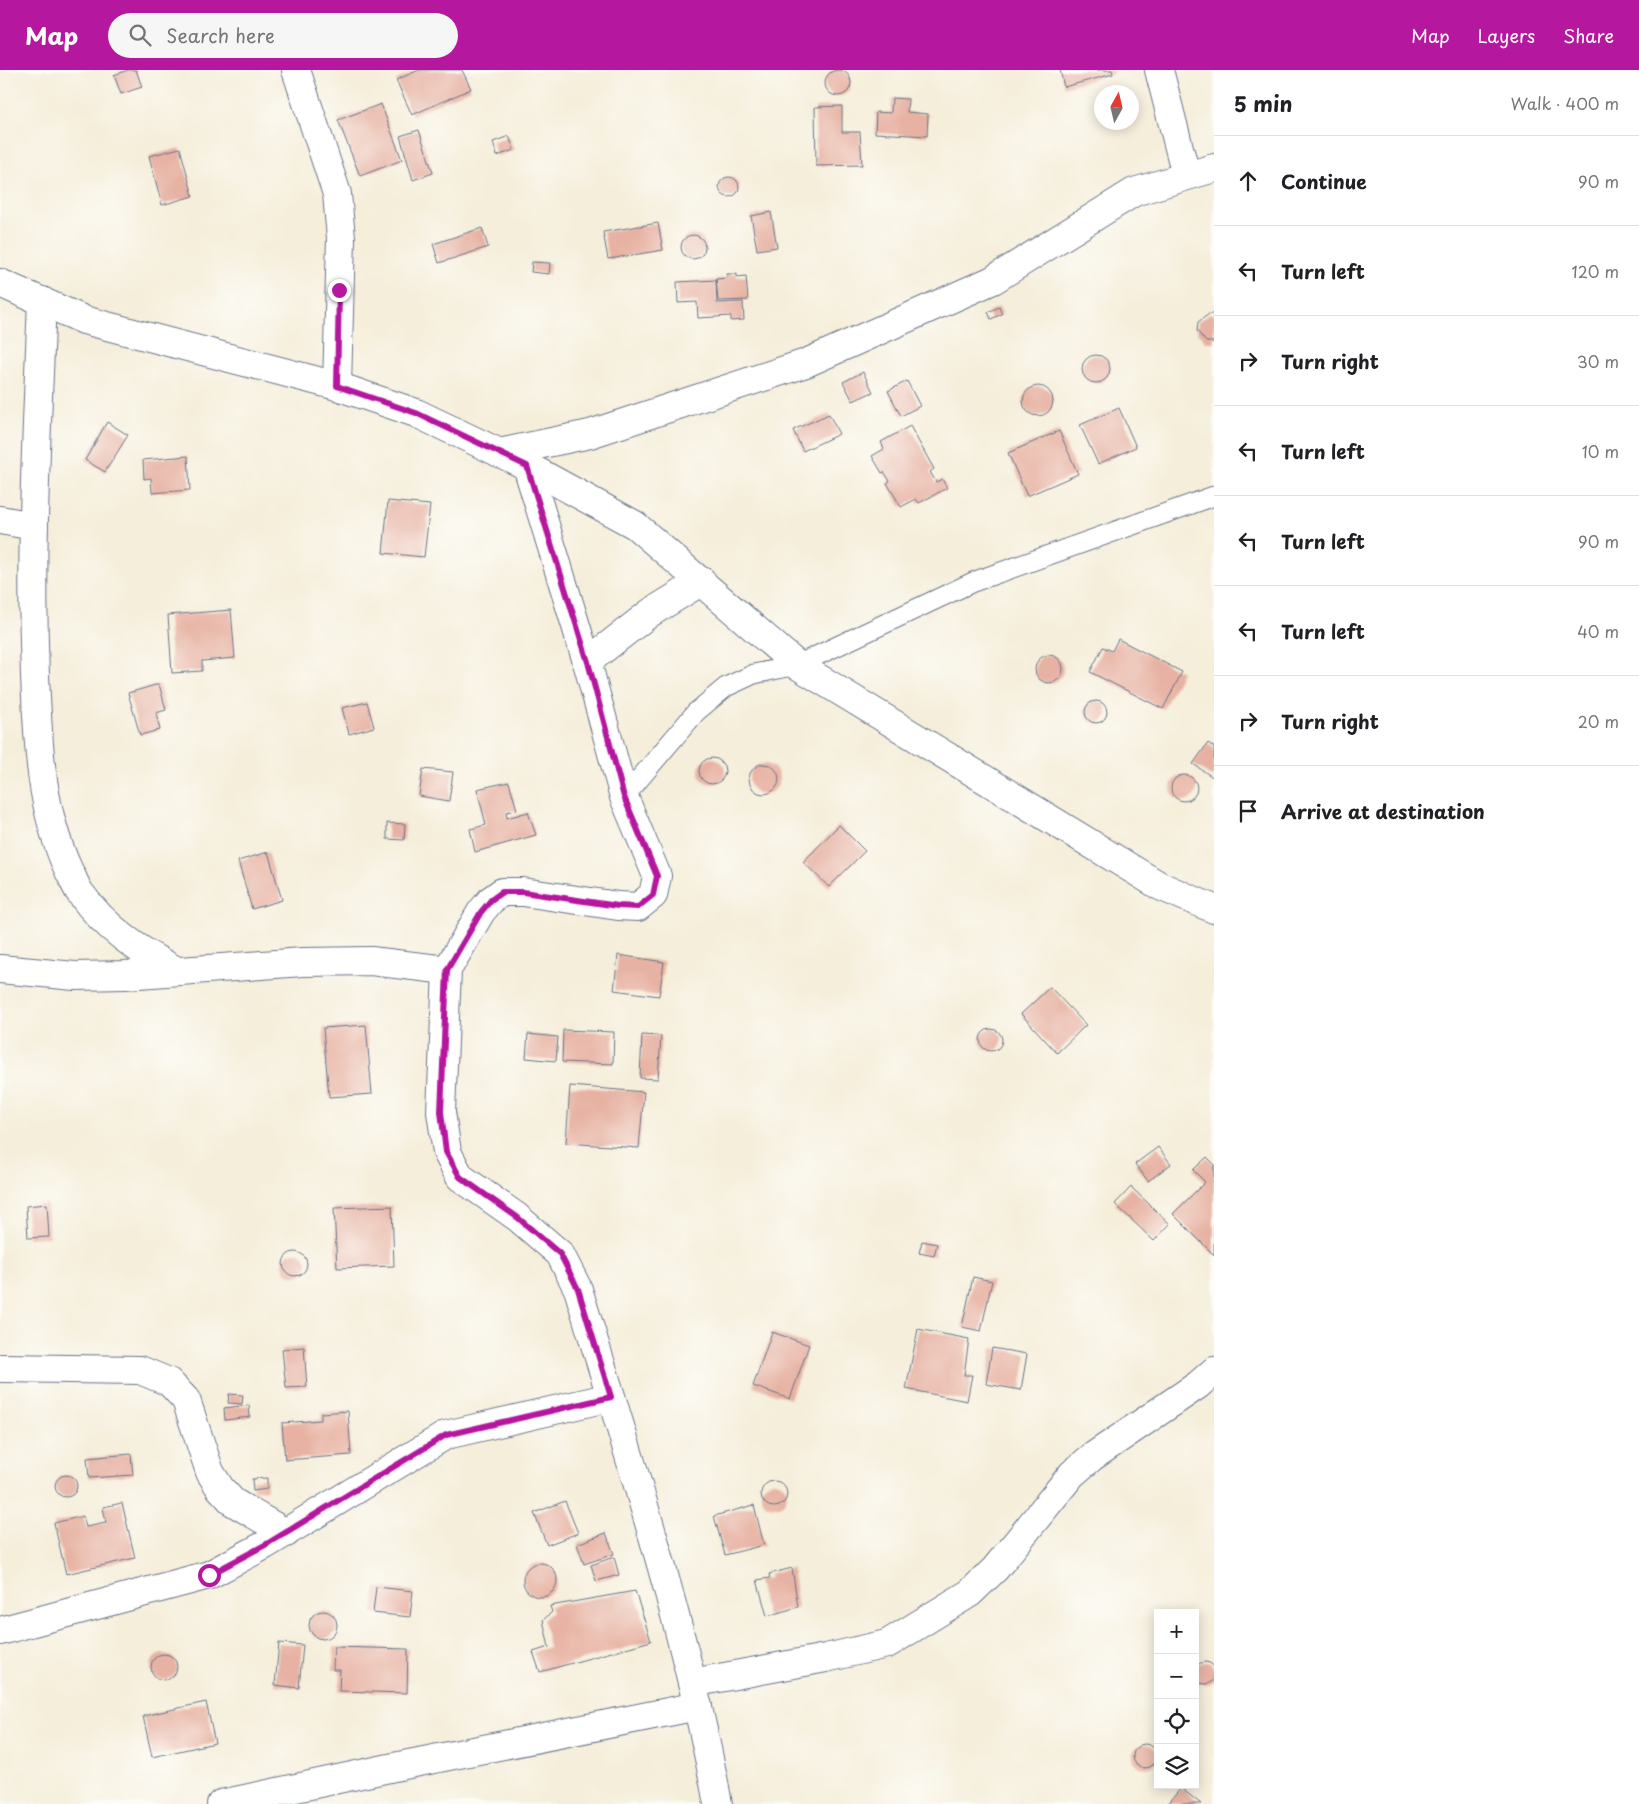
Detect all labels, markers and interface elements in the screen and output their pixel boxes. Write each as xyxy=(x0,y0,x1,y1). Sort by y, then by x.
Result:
search box xyxy=(108,13,458,58)
text: Map xyxy=(25,17,78,53)
icon: search xyxy=(126,21,154,49)
text: Search here xyxy=(166,21,275,49)
text: Map xyxy=(1411,22,1450,49)
text: Layers xyxy=(1478,22,1535,49)
text: Share xyxy=(1563,22,1614,49)
north arrow xyxy=(1094,85,1139,130)
text: 5 min xyxy=(1234,87,1292,119)
text: Walk · 400 m xyxy=(1511,91,1619,115)
icon: ahead xyxy=(1234,167,1262,195)
text: Continue xyxy=(1281,167,1367,195)
text: 90 m xyxy=(1578,169,1619,193)
icon: left xyxy=(1234,257,1262,285)
text: Turn left xyxy=(1281,257,1365,285)
text: 120 m xyxy=(1572,259,1619,283)
route end xyxy=(328,279,351,302)
icon: right xyxy=(1234,347,1262,375)
text: Turn right xyxy=(1281,347,1379,375)
text: 30 m xyxy=(1577,349,1619,373)
icon: left xyxy=(1234,437,1262,465)
text: Turn left xyxy=(1281,437,1365,465)
text: 10 m xyxy=(1582,439,1619,463)
icon: left xyxy=(1234,527,1262,555)
text: Turn left xyxy=(1281,527,1365,555)
text: 90 m xyxy=(1578,529,1619,553)
icon: left xyxy=(1234,617,1262,645)
text: Turn left xyxy=(1281,617,1365,645)
text: 40 m xyxy=(1577,619,1619,643)
icon: right xyxy=(1234,707,1262,735)
text: Turn right xyxy=(1281,707,1379,735)
text: 20 m xyxy=(1578,709,1619,733)
icon: arrive xyxy=(1234,797,1262,825)
text: Arrive at destination xyxy=(1281,797,1485,825)
route start xyxy=(198,1564,221,1587)
map controls xyxy=(1154,1609,1199,1789)
button: + xyxy=(1154,1609,1199,1654)
button: − xyxy=(1154,1654,1199,1699)
button: locate xyxy=(1154,1699,1199,1744)
button: layers xyxy=(1154,1744,1199,1789)

